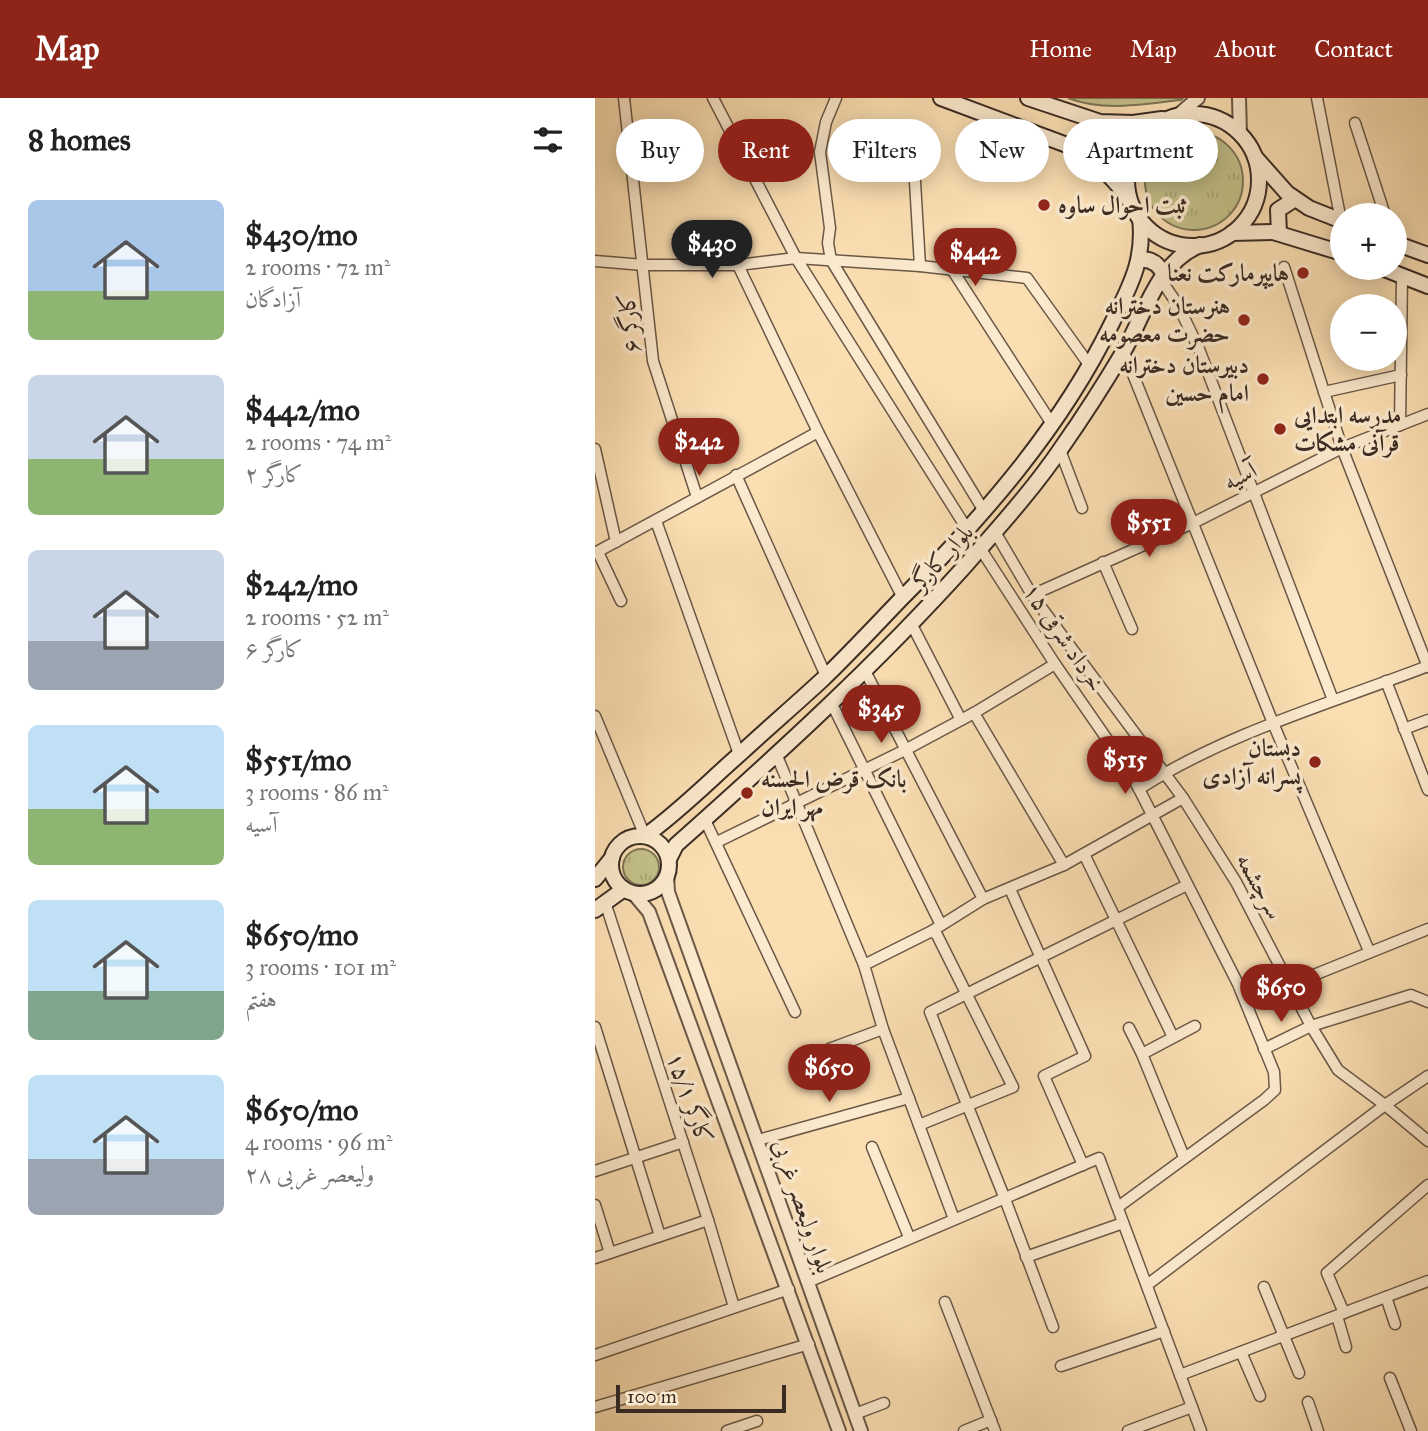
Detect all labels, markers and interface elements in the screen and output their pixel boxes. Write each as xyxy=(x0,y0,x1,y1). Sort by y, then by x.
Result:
text: Map xyxy=(35,29,99,69)
text: Home xyxy=(1029,34,1092,64)
text: Map xyxy=(1130,34,1177,64)
text: About xyxy=(1215,34,1276,64)
text: Contact xyxy=(1314,34,1393,64)
chip: Buy xyxy=(616,119,704,182)
chip: Rent xyxy=(718,119,814,182)
chip: Filters xyxy=(828,119,941,182)
chip: New xyxy=(955,119,1049,182)
chip: Apartment xyxy=(1063,119,1218,182)
icon: filters xyxy=(529,121,567,159)
text: 8 homes xyxy=(28,122,131,158)
place label: ثبت احوال ساوه xyxy=(1058,190,1188,220)
marker: ثبت احوال ساوه xyxy=(1036,197,1052,213)
map controls xyxy=(1330,203,1407,371)
button: + xyxy=(1330,203,1407,280)
text: $430/mo xyxy=(245,217,358,253)
pin: $430 xyxy=(671,220,753,280)
icon: home xyxy=(84,228,168,312)
pin: $442 xyxy=(934,228,1016,288)
text: $430 xyxy=(687,229,737,257)
text: $442 xyxy=(950,237,1000,265)
text: 2 rooms · 72 m² xyxy=(245,253,390,281)
place label: هایپرمارکت نعنا xyxy=(1167,258,1289,290)
marker: هایپرمارکت نعنا xyxy=(1295,265,1311,281)
text: آزادگان xyxy=(245,285,301,313)
street label: کارگر ۶ xyxy=(610,291,647,355)
place label: هنرستان دخترانه حضرت معصومه xyxy=(1099,291,1230,350)
button: − xyxy=(1330,294,1407,371)
marker: هنرستان دخترانه حضرت معصومه xyxy=(1236,312,1252,328)
place label: دبیرستان دخترانه امام حسین xyxy=(1119,350,1249,414)
marker: دبیرستان دخترانه امام حسین xyxy=(1255,371,1271,387)
text: $442/mo xyxy=(245,392,360,428)
place label: مدرسه ابتدایی قرآنی مشکات xyxy=(1293,400,1401,458)
icon: home xyxy=(84,403,168,487)
pin: $242 xyxy=(658,418,740,478)
marker: مدرسه ابتدایی قرآنی مشکات xyxy=(1272,421,1288,437)
text: $242 xyxy=(674,427,724,455)
text: 2 rooms · 74 m² xyxy=(245,428,391,456)
street label: آسیه xyxy=(1218,454,1264,497)
text: کارگر ۲ xyxy=(245,460,303,488)
pin: $551 xyxy=(1108,500,1190,559)
text: $551 xyxy=(1127,508,1171,536)
street label: بلوار کارگر xyxy=(901,517,980,599)
text: $242/mo xyxy=(245,567,358,603)
street label: ۱۵ خرداد شرقی xyxy=(1016,577,1111,698)
icon: home xyxy=(84,578,168,662)
text: 2 rooms · 52 m² xyxy=(245,603,389,631)
text: کارگر ۶ xyxy=(245,635,303,663)
pin: $345 xyxy=(840,686,922,745)
text: $345 xyxy=(858,694,904,722)
place label: دبستان پسرانه آزادی xyxy=(1202,733,1303,794)
pin: $515 xyxy=(1084,736,1166,796)
text: $551/mo xyxy=(245,742,351,778)
text: $515 xyxy=(1103,745,1147,773)
icon: home xyxy=(84,753,168,837)
marker: دبستان پسرانه آزادی xyxy=(1307,754,1323,770)
place label: بانک قرض الحسنه مهر ایران xyxy=(761,764,906,823)
text: 3 rooms · 86 m² xyxy=(245,778,389,806)
marker: بانک قرض الحسنه مهر ایران xyxy=(739,785,755,801)
text: آسیه xyxy=(245,810,277,838)
street label: سرچشمه xyxy=(1229,848,1290,925)
text: $650/mo xyxy=(245,917,358,953)
icon: home xyxy=(84,928,168,1012)
text: 3 rooms · 101 m² xyxy=(245,953,396,981)
pin: $650 xyxy=(1240,964,1322,1024)
text: $650 xyxy=(1256,973,1306,1001)
text: هفتم xyxy=(245,985,277,1013)
pin: $650 xyxy=(788,1044,870,1104)
street label: کارگر ۱۵/۱ xyxy=(660,1048,721,1148)
text: $650 xyxy=(804,1053,854,1081)
text: $650/mo xyxy=(245,1092,358,1128)
icon: home xyxy=(84,1103,168,1187)
text: 4 rooms · 96 m² xyxy=(245,1128,392,1156)
street label: بلوار ولیعصر غربی xyxy=(764,1135,840,1278)
text: ولیعصر غربی ۲۸ xyxy=(245,1160,374,1188)
scale bar xyxy=(616,1382,786,1414)
text: 100 m xyxy=(627,1385,677,1408)

